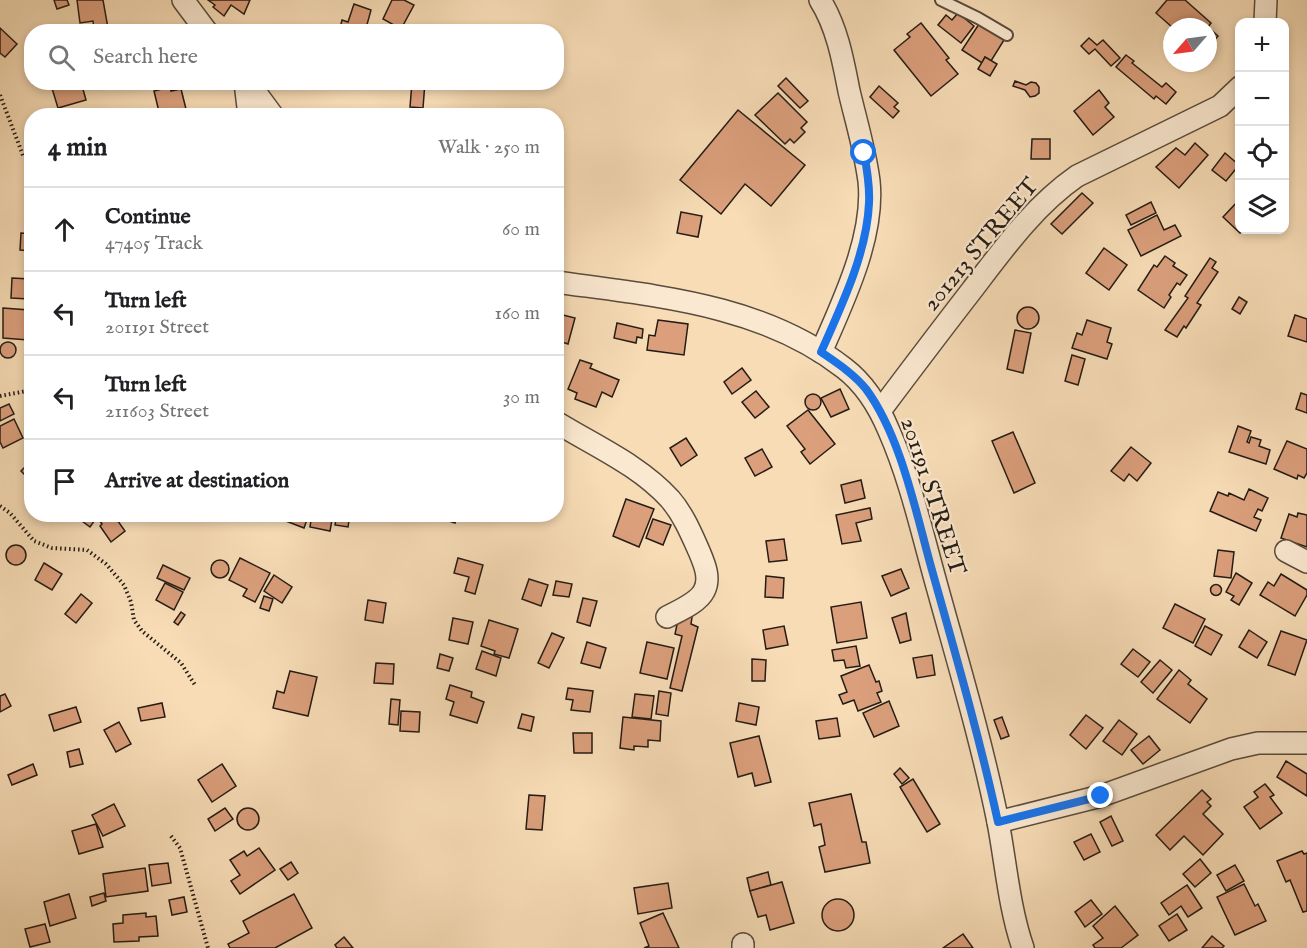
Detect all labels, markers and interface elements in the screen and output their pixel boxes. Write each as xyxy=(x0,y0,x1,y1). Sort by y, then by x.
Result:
north arrow xyxy=(1163,18,1217,72)
map controls xyxy=(1235,18,1289,234)
button: + xyxy=(1235,18,1289,72)
search box xyxy=(24,24,564,90)
icon: search xyxy=(45,41,78,74)
text: Search here xyxy=(93,43,198,71)
button: − xyxy=(1235,72,1289,126)
button: locate xyxy=(1235,126,1289,180)
text: 4 min xyxy=(48,131,107,164)
text: Walk · 250 m xyxy=(438,135,540,160)
route start xyxy=(850,139,876,165)
street label: 201213 STREET xyxy=(916,171,1046,318)
button: layers xyxy=(1235,180,1289,234)
text: Continue xyxy=(105,203,191,231)
icon: ahead xyxy=(48,213,81,246)
text: 60 m xyxy=(502,217,540,242)
text: 47405 Track xyxy=(105,231,203,256)
text: Turn left xyxy=(105,287,187,315)
icon: left xyxy=(48,297,81,330)
text: 160 m xyxy=(494,301,540,326)
text: 201191 Street xyxy=(105,315,209,340)
text: Turn left xyxy=(105,371,187,399)
icon: left xyxy=(48,381,81,414)
text: 30 m xyxy=(503,385,540,410)
text: 211603 Street xyxy=(105,399,209,424)
street label: 201191 STREET xyxy=(892,414,973,580)
icon: arrive xyxy=(48,465,81,498)
text: Arrive at destination xyxy=(105,467,289,495)
route end xyxy=(1087,782,1113,808)

